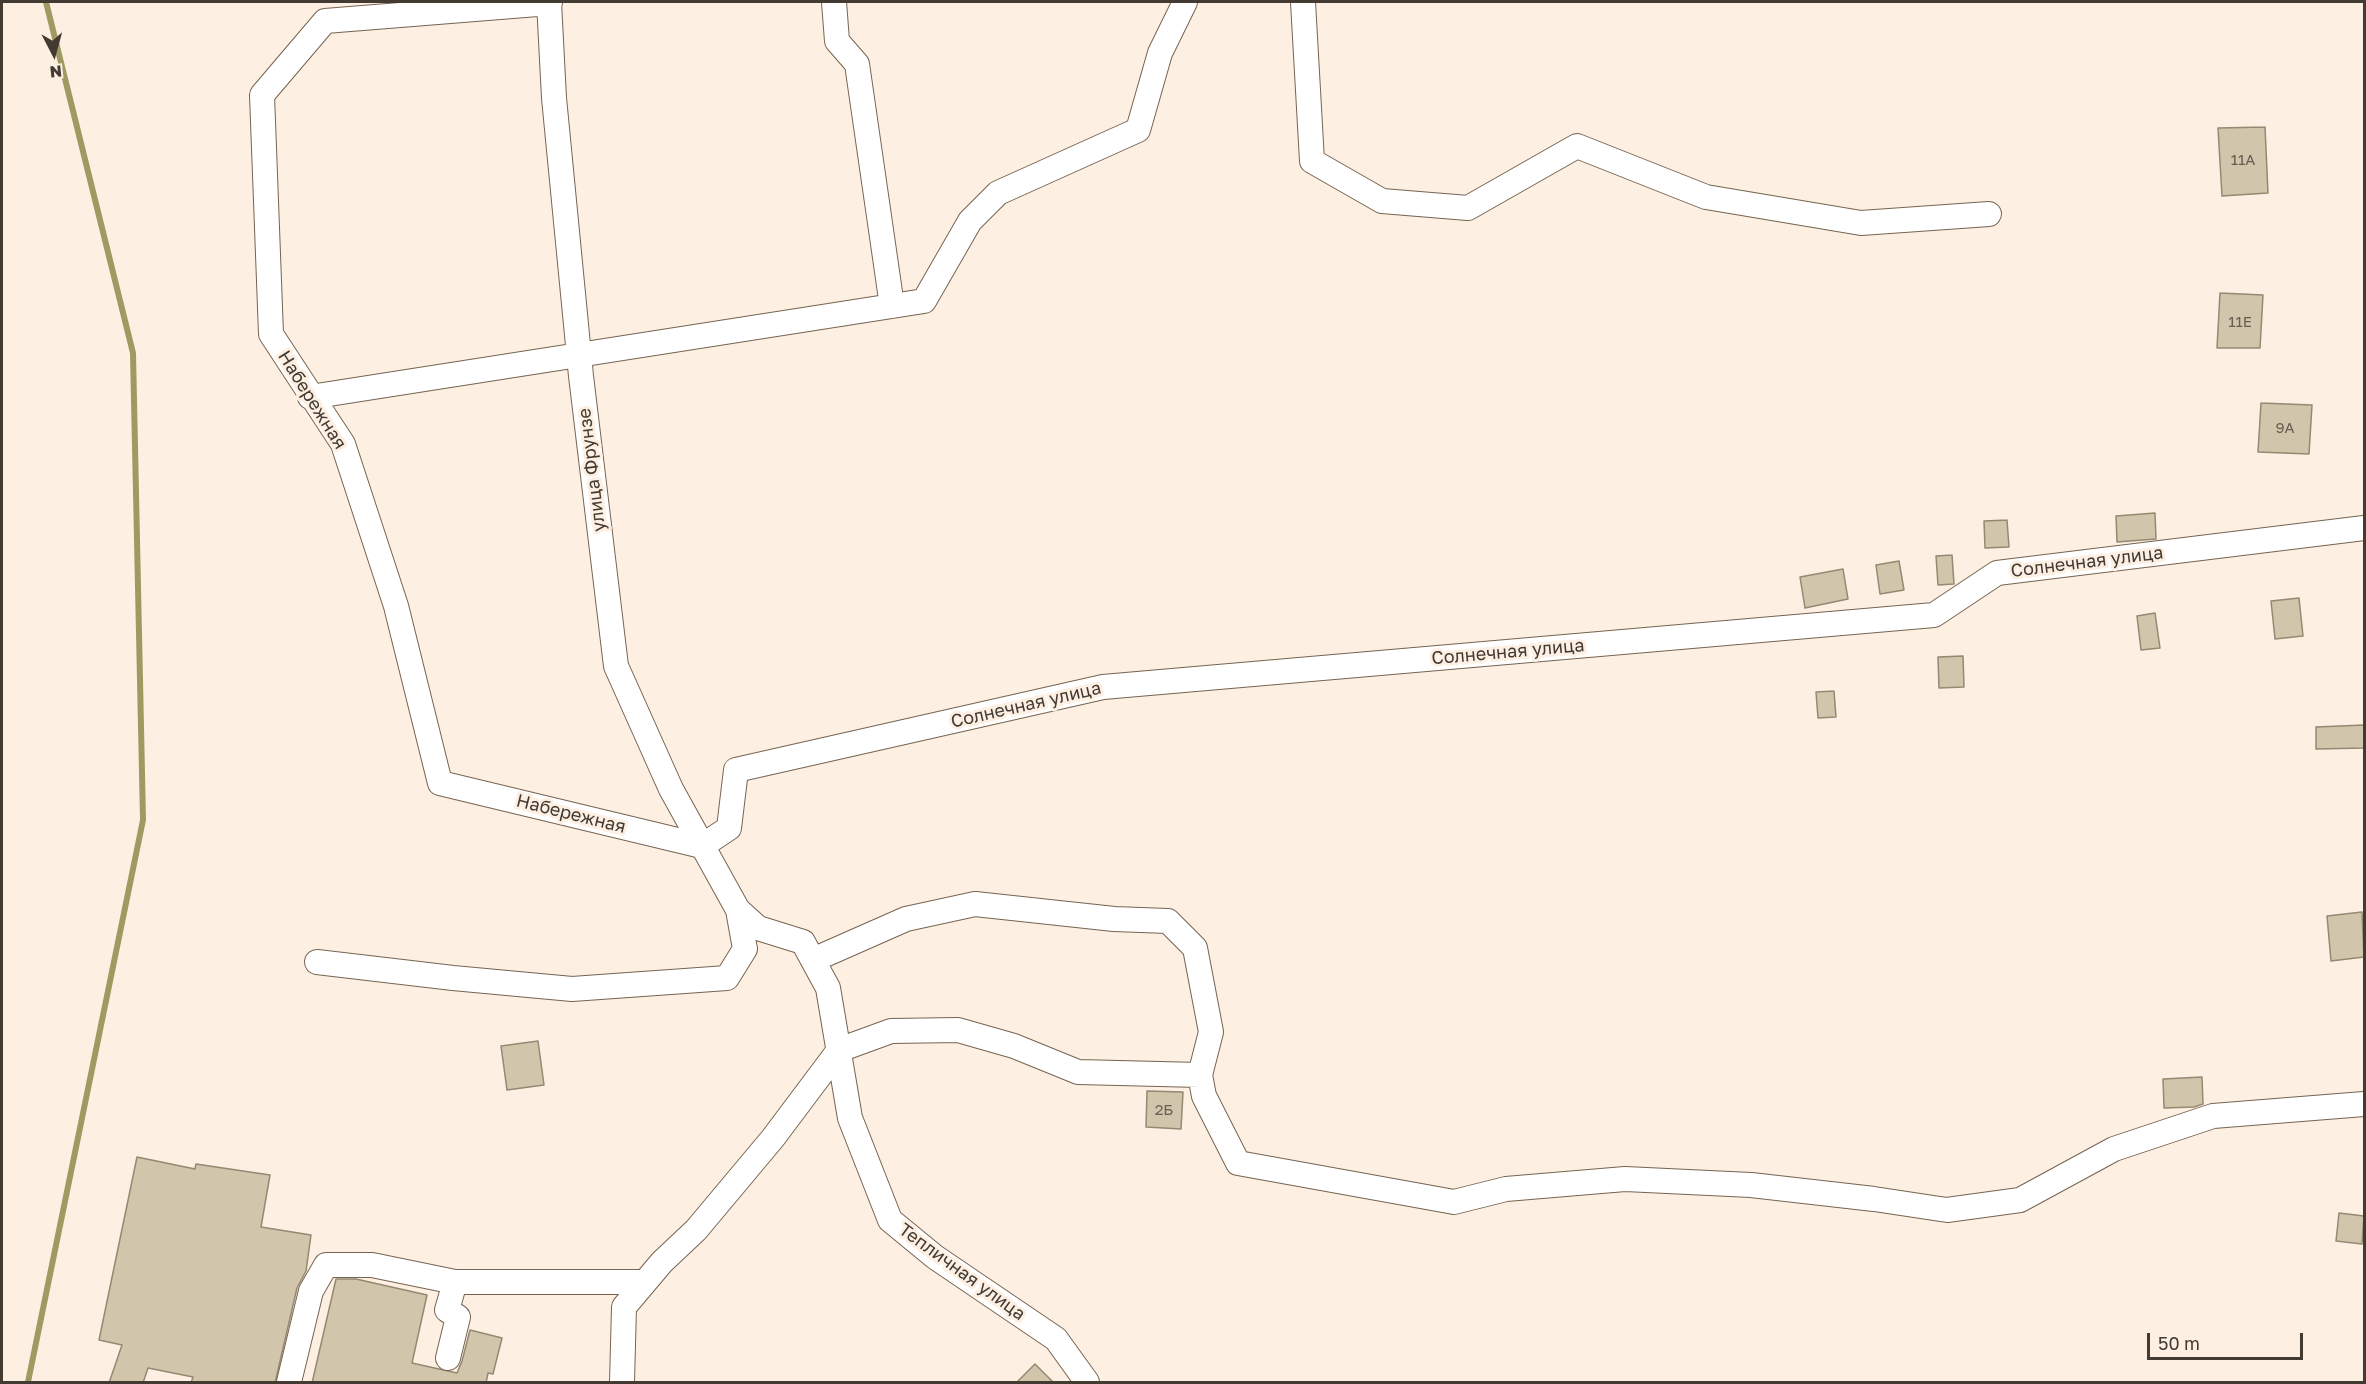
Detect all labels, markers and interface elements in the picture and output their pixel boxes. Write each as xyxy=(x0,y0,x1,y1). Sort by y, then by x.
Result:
north arrow xyxy=(24,24,84,84)
text: N xyxy=(49,61,63,82)
house number: 11А xyxy=(2231,151,2255,169)
house number: 11Е xyxy=(2228,313,2252,331)
street label: Набережная xyxy=(273,347,351,453)
street label: улица Фрунзе xyxy=(574,407,610,533)
house number: 9А xyxy=(2275,419,2295,437)
street label: Солнечная улица xyxy=(2010,542,2164,582)
street label: Солнечная улица xyxy=(1431,635,1585,669)
street label: Солнечная улица xyxy=(949,677,1103,733)
street label: Набережная xyxy=(514,790,628,838)
house number: 2Б xyxy=(1155,1101,1173,1119)
street label: Тепличная улица xyxy=(895,1219,1029,1325)
scale bar xyxy=(2150,1321,2306,1359)
text: 50 m xyxy=(2158,1332,2200,1354)

